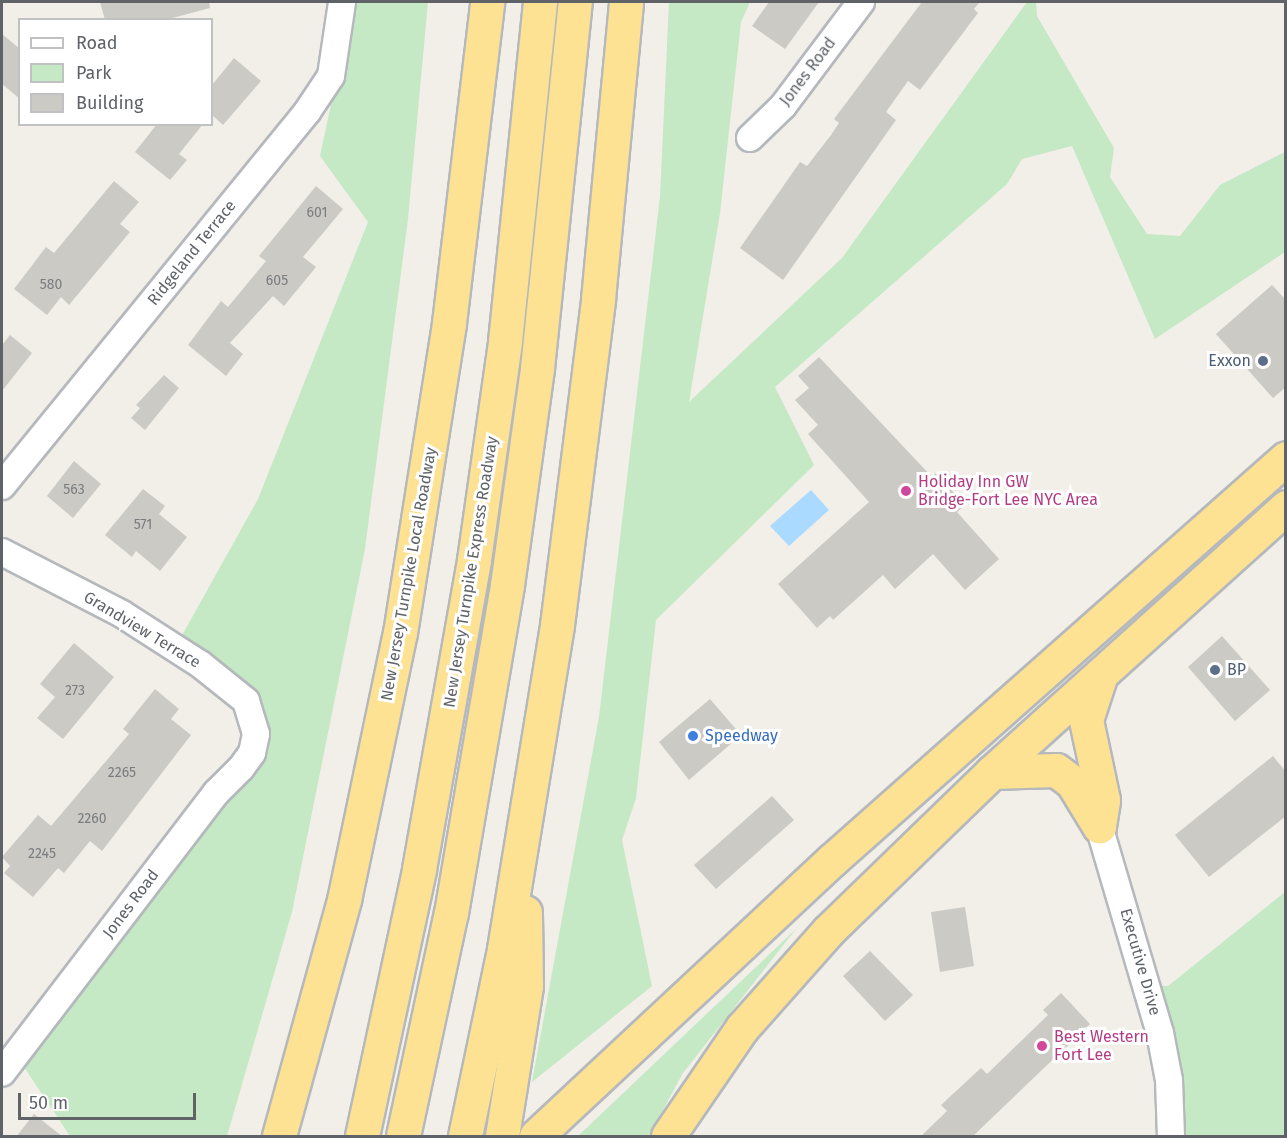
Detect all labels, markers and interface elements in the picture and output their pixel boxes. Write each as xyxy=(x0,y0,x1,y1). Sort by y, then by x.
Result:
legend xyxy=(18,18,213,126)
text: Road xyxy=(76,32,118,54)
street label: Jones Road xyxy=(776,34,840,110)
text: Park xyxy=(76,62,111,84)
text: Building xyxy=(76,92,143,114)
street label: Ridgeland Terrace xyxy=(144,197,240,309)
house number: 601 xyxy=(307,205,327,221)
house number: 605 xyxy=(266,273,288,289)
house number: 580 xyxy=(40,277,62,293)
place label: Exxon xyxy=(1208,351,1251,371)
marker: Exxon xyxy=(1256,354,1270,368)
street label: New Jersey Turnpike Express Roadway xyxy=(440,435,502,709)
street label: New Jersey Turnpike Local Roadway xyxy=(377,446,441,702)
place label: Holiday Inn GW Bridge-Fort Lee NYC Area xyxy=(918,472,1098,510)
house number: 563 xyxy=(63,482,85,498)
marker: Holiday Inn GW Bridge-Fort Lee NYC Area xyxy=(899,484,913,498)
house number: 571 xyxy=(134,517,152,533)
street label: Grandview Terrace xyxy=(80,588,204,672)
place label: BP xyxy=(1227,660,1246,680)
marker: BP xyxy=(1208,663,1222,677)
house number: 273 xyxy=(65,683,85,699)
place label: Speedway xyxy=(705,726,778,746)
marker: Speedway xyxy=(686,729,700,743)
house number: 2265 xyxy=(108,765,136,781)
house number: 2260 xyxy=(77,811,107,827)
house number: 2245 xyxy=(28,846,56,862)
street label: Jones Road xyxy=(99,866,163,942)
street label: Executive Drive xyxy=(1116,906,1164,1018)
place label: Best Western Fort Lee xyxy=(1054,1027,1149,1065)
marker: Best Western Fort Lee xyxy=(1035,1039,1049,1053)
scale bar xyxy=(21,1081,200,1119)
text: 50 m xyxy=(29,1092,68,1114)

